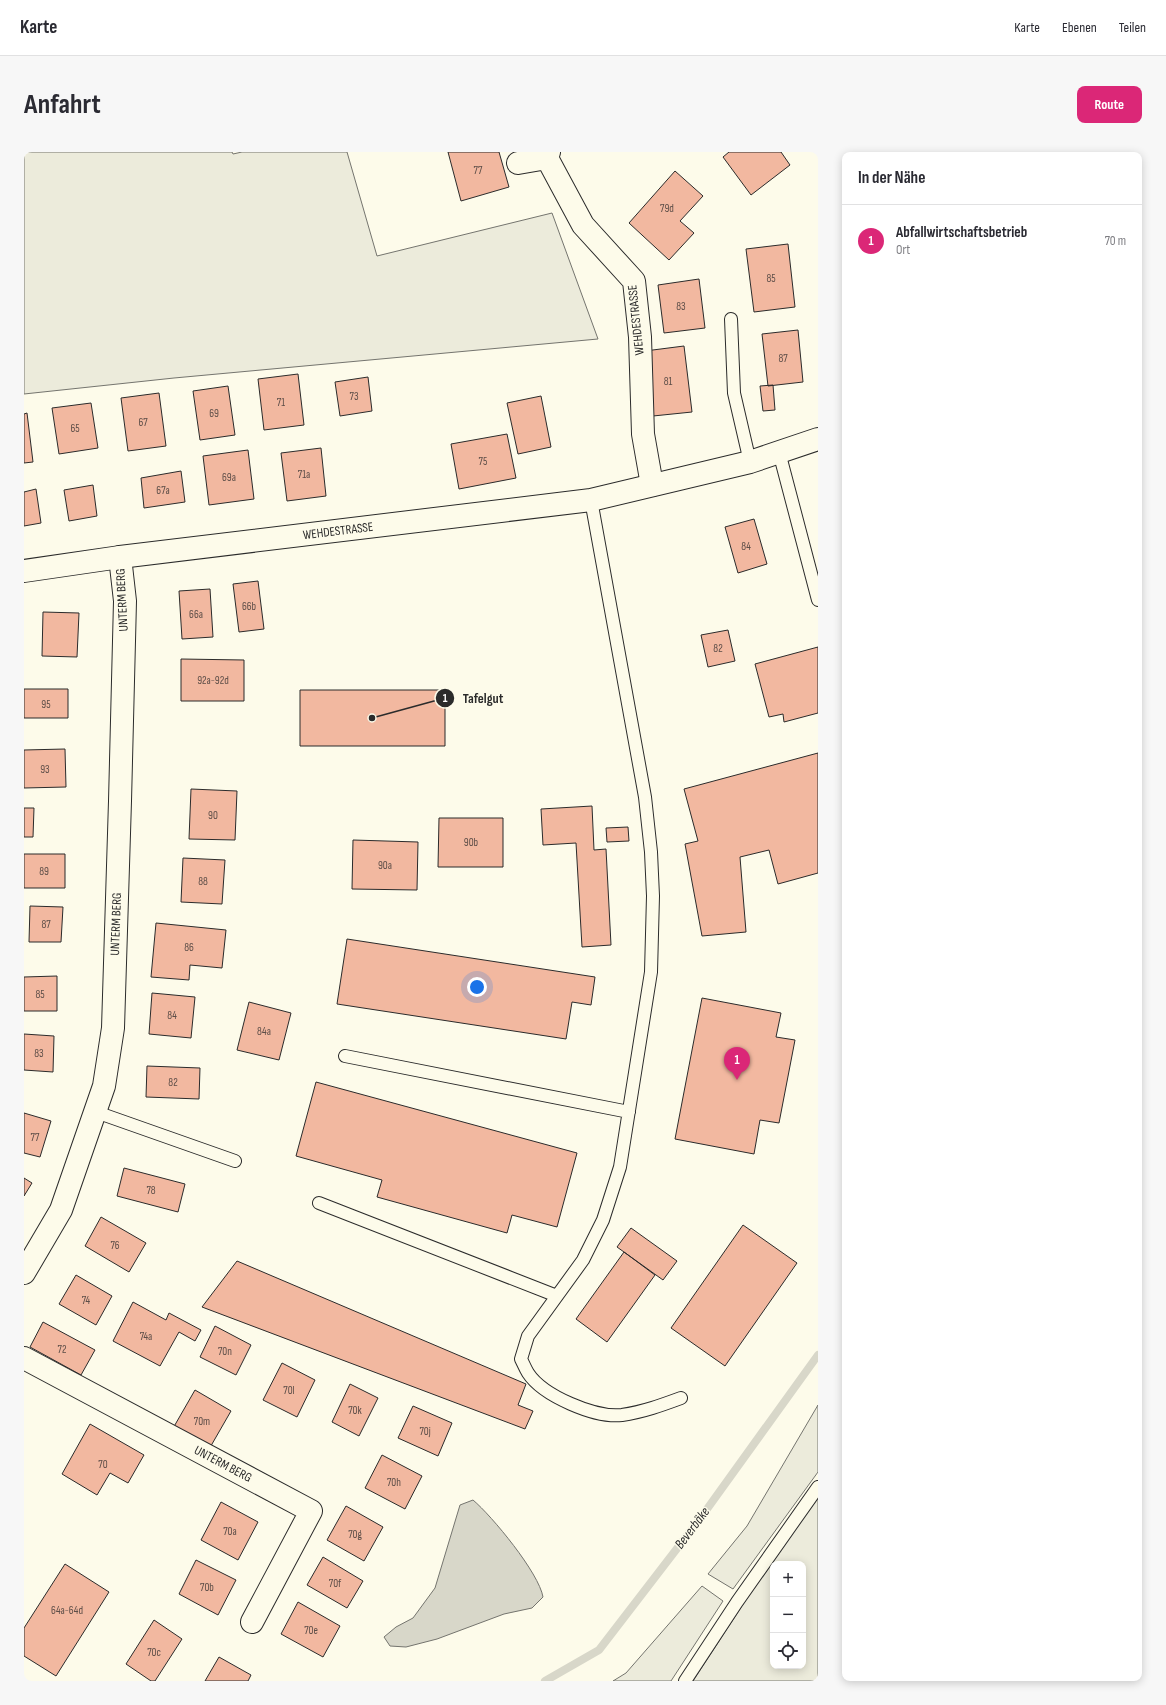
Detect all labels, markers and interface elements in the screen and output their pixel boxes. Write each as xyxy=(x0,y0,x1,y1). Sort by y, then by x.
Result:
text: Karte xyxy=(20,16,57,39)
text: Karte xyxy=(1014,19,1040,36)
text: Ebenen xyxy=(1062,19,1097,36)
text: Teilen xyxy=(1119,19,1146,36)
button: Route xyxy=(1077,86,1142,123)
text: Anfahrt xyxy=(24,88,101,121)
house number: 77 xyxy=(474,164,483,177)
text: In der Nähe xyxy=(858,168,925,188)
house number: 79d xyxy=(660,202,674,215)
text: Abfallwirtschaftsbetrieb xyxy=(896,223,1027,242)
text: 1 xyxy=(868,233,874,249)
text: 70 m xyxy=(1105,233,1126,249)
text: Ort xyxy=(896,242,910,258)
house number: 85 xyxy=(766,272,776,285)
street label: WEHDESTRASSE xyxy=(624,284,648,356)
house number: 83 xyxy=(676,300,686,313)
house number: 87 xyxy=(778,352,788,365)
house number: 81 xyxy=(664,375,672,388)
house number: 73 xyxy=(349,390,359,403)
house number: 71 xyxy=(277,396,285,409)
house number: 69 xyxy=(209,407,219,420)
house number: 67 xyxy=(138,416,148,429)
house number: 65 xyxy=(70,422,80,435)
house number: 75 xyxy=(479,455,487,468)
house number: 71a xyxy=(298,468,310,481)
house number: 69a xyxy=(222,471,236,484)
house number: 67a xyxy=(156,484,170,497)
street label: WEHDESTRASSE xyxy=(302,519,374,543)
house number: 84 xyxy=(741,540,751,553)
street label: UNTERM BERG xyxy=(112,568,132,632)
house number: 66b xyxy=(242,600,257,613)
house number: 66a xyxy=(189,608,203,621)
house number: 82 xyxy=(713,642,723,655)
house number: 92a-92d xyxy=(197,674,229,687)
callout: Tafelgut xyxy=(435,685,511,711)
text: Tafelgut xyxy=(463,690,504,707)
text: 1 xyxy=(443,691,448,706)
house number: 95 xyxy=(41,698,51,711)
house number: 93 xyxy=(40,763,50,776)
house number: 90 xyxy=(208,809,218,822)
house number: 90b xyxy=(464,836,479,849)
house number: 90a xyxy=(378,859,392,872)
house number: 89 xyxy=(39,865,49,878)
house number: 88 xyxy=(198,875,208,888)
street label: UNTERM BERG xyxy=(107,892,125,956)
house number: 87 xyxy=(41,918,51,931)
house number: 86 xyxy=(184,941,194,954)
your location xyxy=(467,977,487,997)
house number: 85 xyxy=(35,988,45,1001)
house number: 84 xyxy=(167,1009,177,1022)
house number: 84a xyxy=(257,1025,271,1038)
house number: 83 xyxy=(34,1047,44,1060)
pin: 1 xyxy=(724,1047,750,1080)
house number: 82 xyxy=(168,1076,178,1089)
house number: 77 xyxy=(31,1131,40,1144)
house number: 78 xyxy=(146,1184,156,1197)
house number: 76 xyxy=(110,1239,120,1252)
house number: 74 xyxy=(82,1294,91,1307)
house number: 74a xyxy=(140,1330,152,1343)
house number: 72 xyxy=(58,1343,67,1356)
house number: 70n xyxy=(218,1345,232,1358)
house number: 70l xyxy=(283,1384,295,1397)
house number: 70k xyxy=(348,1404,363,1417)
house number: 70m xyxy=(194,1415,210,1428)
house number: 70j xyxy=(419,1425,431,1438)
street label: UNTERM BERG xyxy=(191,1442,255,1486)
house number: 70 xyxy=(98,1458,108,1471)
house number: 70h xyxy=(387,1476,401,1489)
water label: Beverbäke xyxy=(671,1503,713,1552)
house number: 70a xyxy=(223,1525,237,1538)
house number: 70g xyxy=(348,1528,362,1541)
map controls xyxy=(770,1561,806,1669)
button: + xyxy=(770,1561,806,1597)
house number: 70f xyxy=(329,1577,342,1590)
house number: 70b xyxy=(200,1581,214,1594)
button: − xyxy=(770,1597,806,1633)
house number: 64a-64d xyxy=(51,1604,83,1617)
house number: 70e xyxy=(304,1624,318,1637)
button: locate xyxy=(770,1633,806,1669)
house number: 70c xyxy=(147,1646,161,1659)

